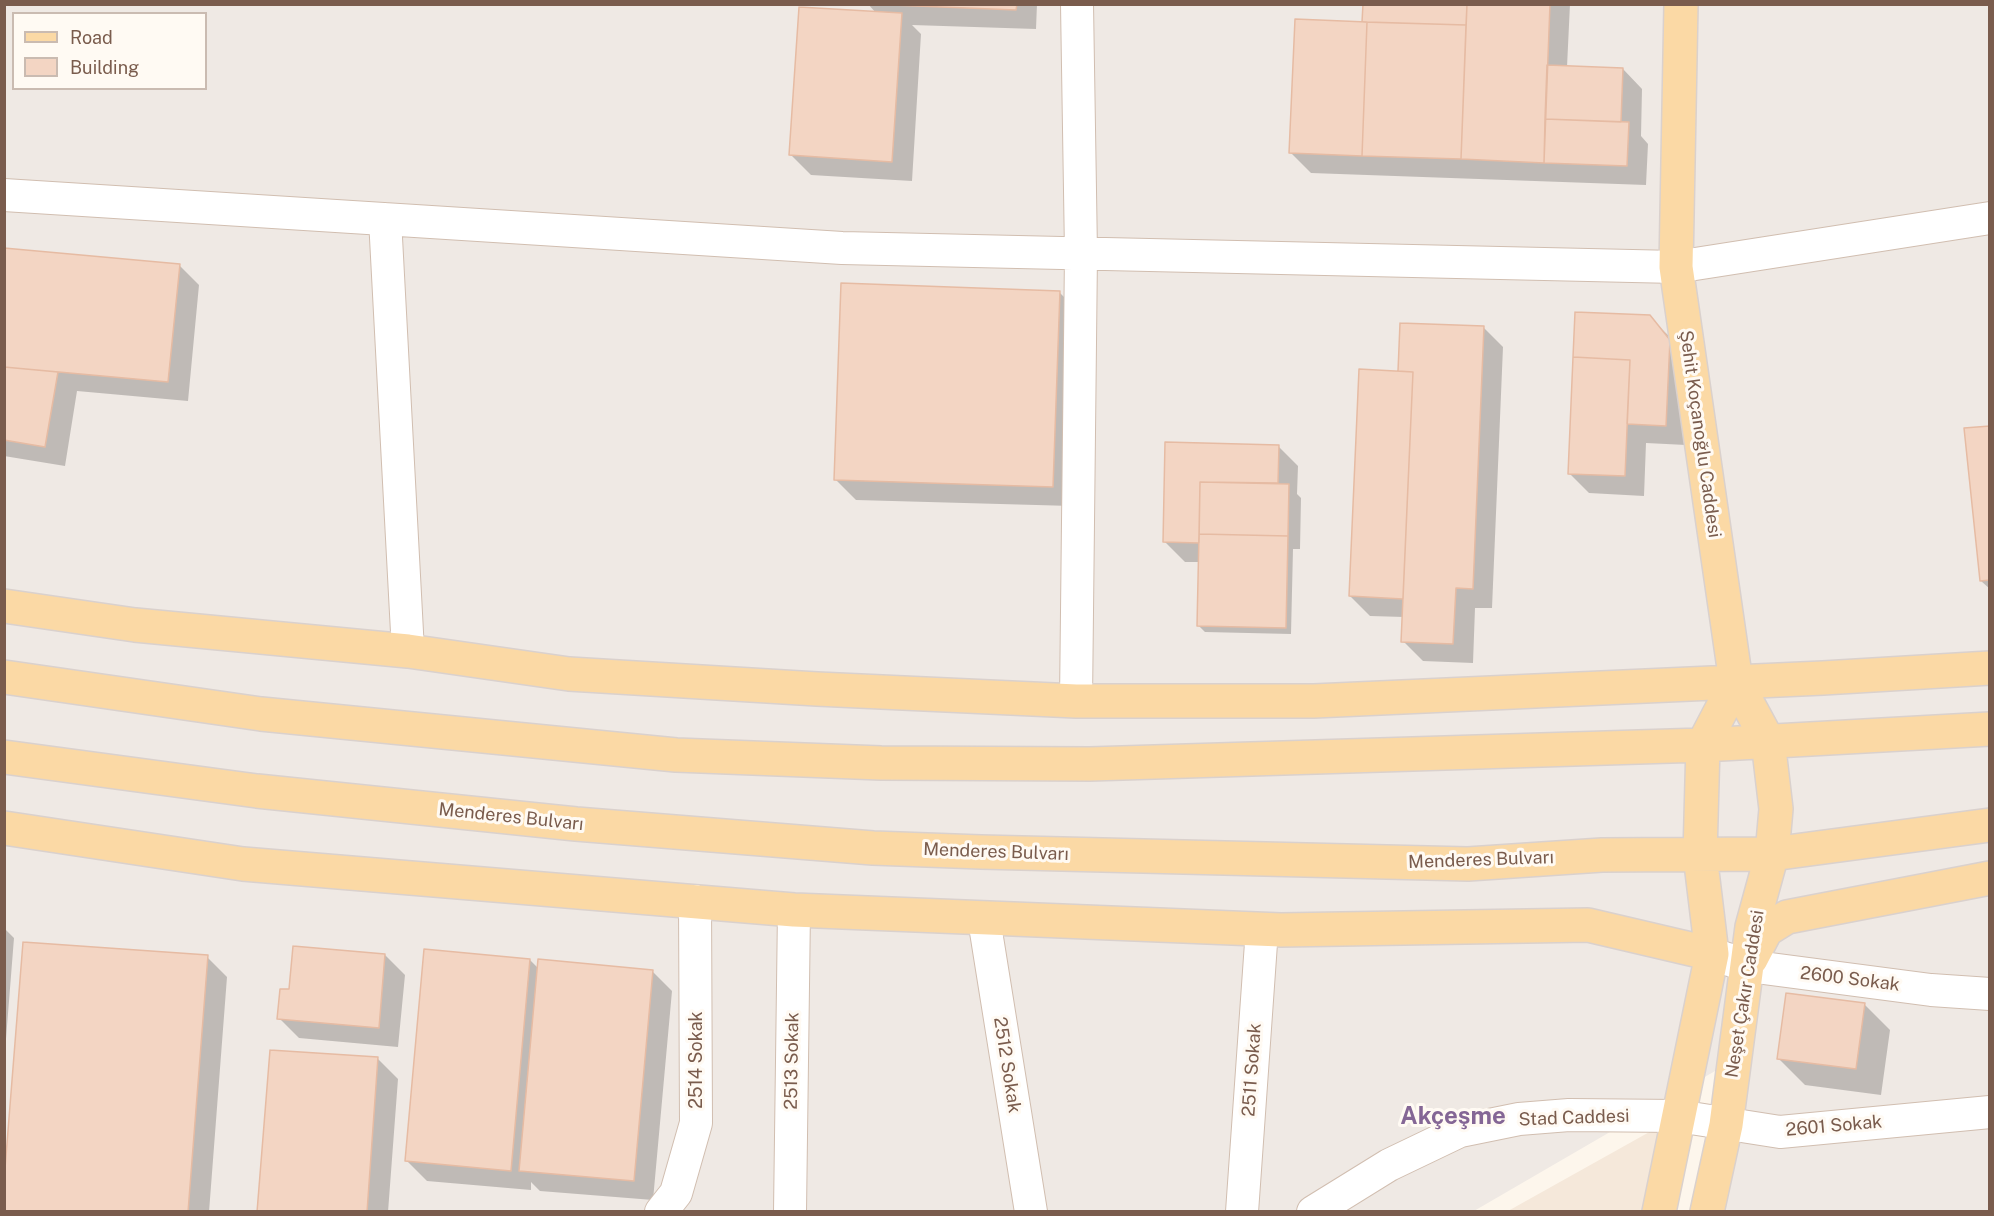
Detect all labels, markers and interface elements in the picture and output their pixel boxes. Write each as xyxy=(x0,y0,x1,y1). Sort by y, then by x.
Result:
legend xyxy=(12,12,207,90)
text: Road xyxy=(70,27,113,48)
text: Building xyxy=(70,57,139,78)
street label: Şehit Koçanoğlu Caddesi xyxy=(1675,329,1725,539)
street label: Menderes Bulvarı xyxy=(437,799,585,835)
street label: Menderes Bulvarı xyxy=(923,839,1069,865)
street label: Menderes Bulvarı xyxy=(1408,847,1554,873)
street label: Neşet Çakır Caddesi xyxy=(1721,909,1769,1079)
street label: 2600 Sokak xyxy=(1799,962,1901,996)
street label: 2514 Sokak xyxy=(685,1011,707,1109)
street label: 2513 Sokak xyxy=(780,1012,804,1110)
street label: 2512 Sokak xyxy=(989,1015,1025,1115)
street label: 2511 Sokak xyxy=(1238,1023,1266,1117)
district label: Akçeşme xyxy=(1400,1103,1506,1131)
street label: Stad Caddesi xyxy=(1518,1105,1630,1131)
street label: 2601 Sokak xyxy=(1785,1111,1883,1141)

